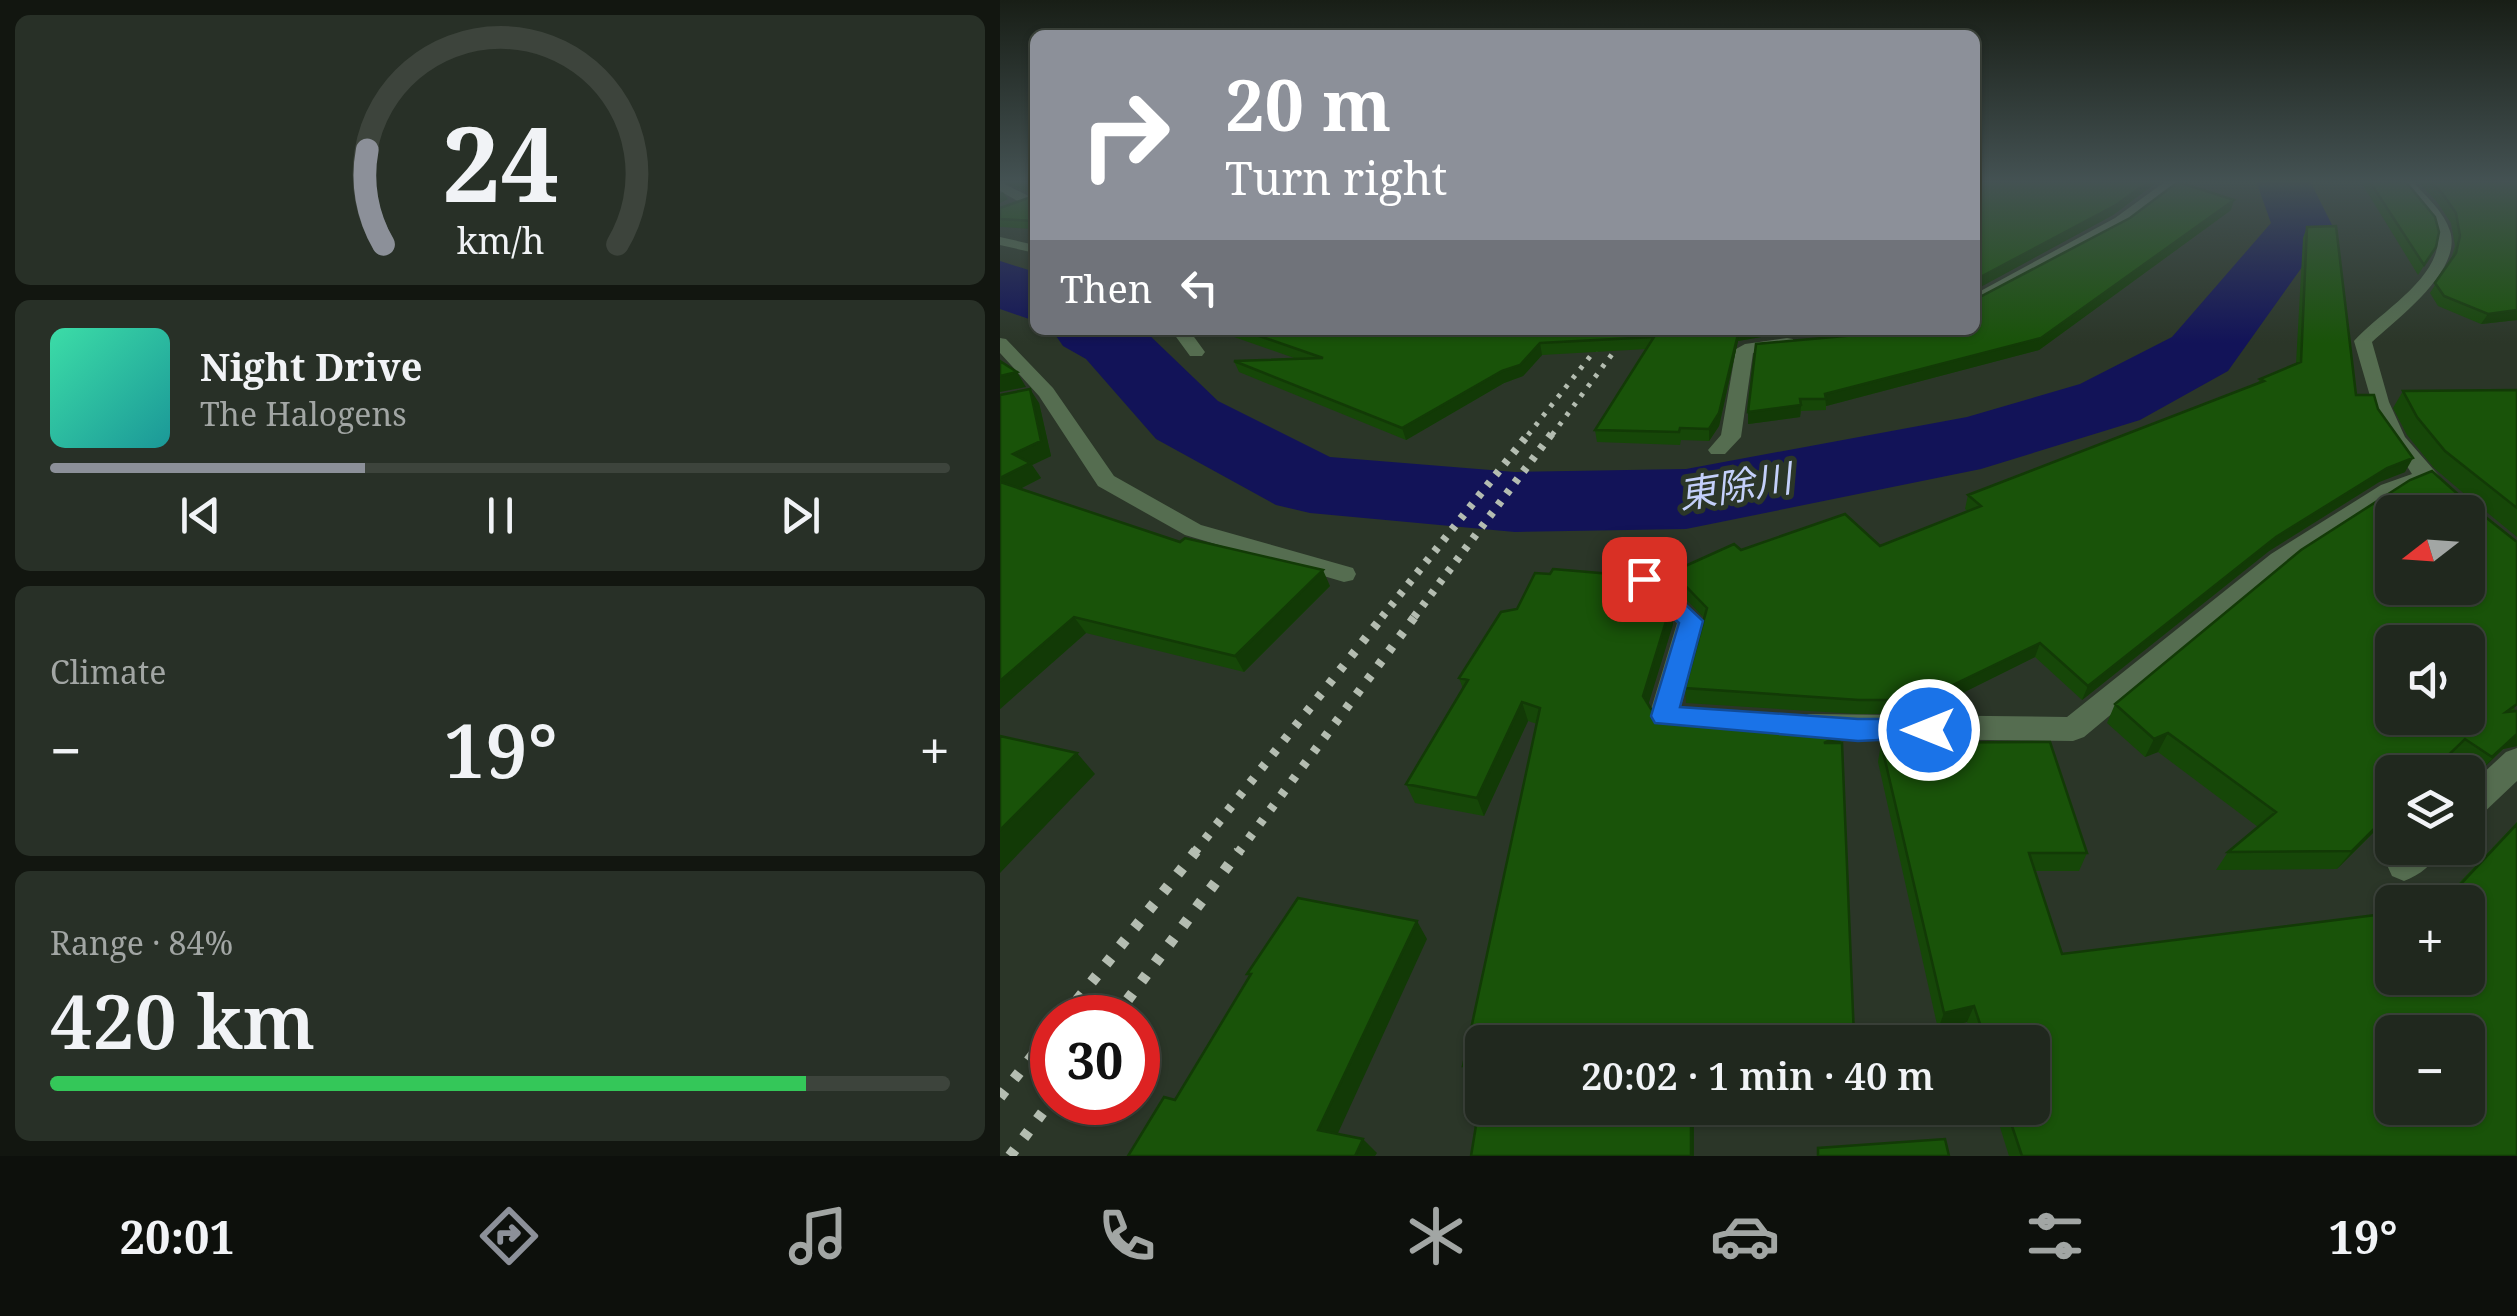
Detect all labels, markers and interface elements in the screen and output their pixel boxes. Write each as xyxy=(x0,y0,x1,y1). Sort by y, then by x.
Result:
text: 20 m xyxy=(1225,56,1391,152)
icon: right xyxy=(1060,70,1190,200)
text: 24 xyxy=(441,91,559,232)
text: Turn right xyxy=(1225,147,1447,208)
text: km/h xyxy=(456,216,544,264)
icon: left xyxy=(1172,260,1227,315)
text: Then xyxy=(1060,262,1152,314)
text: Night Drive xyxy=(200,340,422,392)
text: The Halogens xyxy=(200,392,407,435)
water label: 東除川 xyxy=(1674,450,1799,520)
icon: previous xyxy=(173,488,228,543)
icon: pause xyxy=(473,488,528,543)
icon: next xyxy=(773,488,828,543)
north arrow xyxy=(2375,495,2485,605)
map controls xyxy=(2375,495,2485,1125)
pin xyxy=(1602,537,1687,622)
icon: arrive xyxy=(1617,552,1672,607)
button: sound xyxy=(2375,625,2485,735)
text: Climate xyxy=(50,650,166,693)
position arrow xyxy=(1877,678,1981,782)
text: 19° xyxy=(443,698,558,800)
text: − xyxy=(50,712,82,787)
text: + xyxy=(919,712,950,787)
button: layers xyxy=(2375,755,2485,865)
button: + xyxy=(2375,885,2485,995)
text: Range · 84% xyxy=(50,921,233,964)
text: 420 km xyxy=(50,969,315,1071)
speed limit sign: 30 xyxy=(1030,995,1160,1125)
button: − xyxy=(2375,1015,2485,1125)
text: 20:02 · 1 min · 40 m xyxy=(1581,1049,1934,1101)
icon: directions xyxy=(474,1201,544,1271)
icon: music xyxy=(783,1201,853,1271)
icon: phone xyxy=(1092,1201,1162,1271)
icon: climate xyxy=(1401,1201,1471,1271)
icon: car xyxy=(1710,1201,1780,1271)
icon: filters xyxy=(2020,1201,2090,1271)
text: 20:01 xyxy=(120,1206,235,1267)
text: 19° xyxy=(2329,1206,2397,1267)

